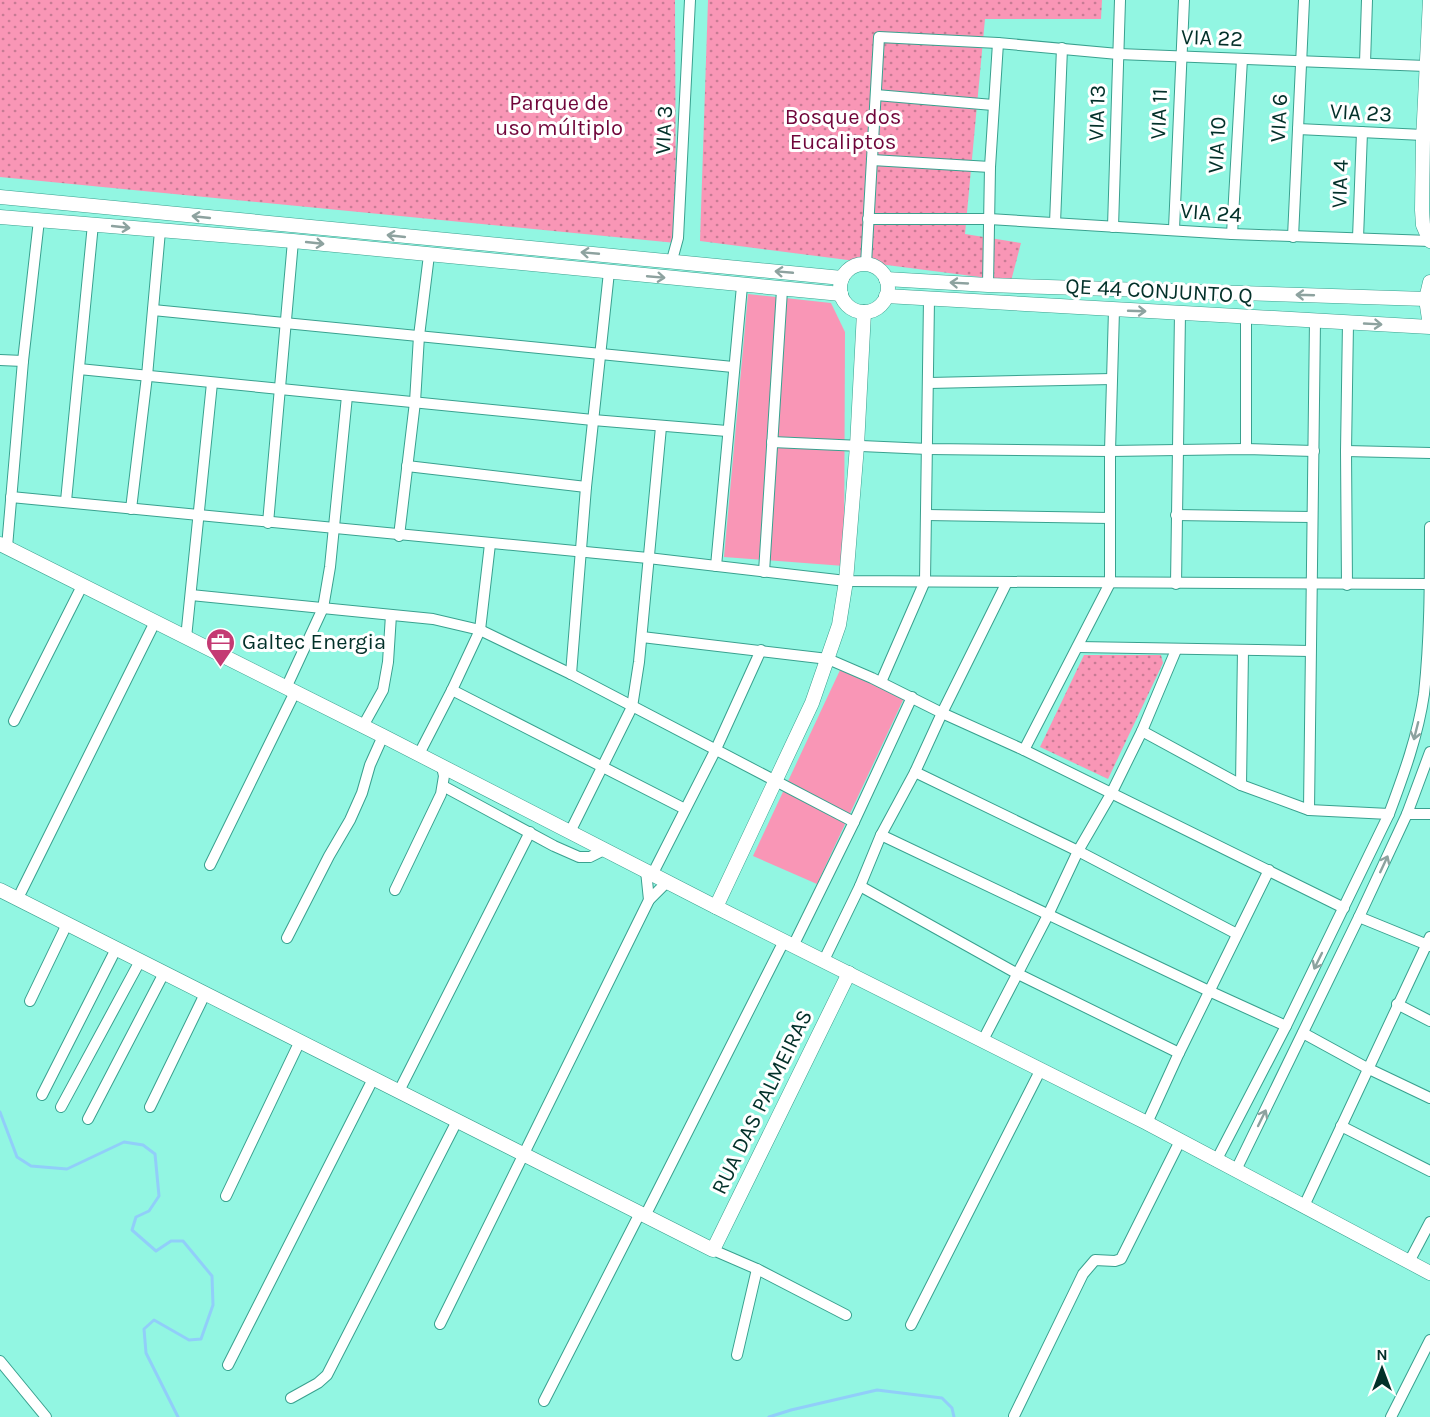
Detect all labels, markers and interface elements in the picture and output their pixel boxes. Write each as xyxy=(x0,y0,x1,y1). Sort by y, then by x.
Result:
street label: VIA 22 xyxy=(1181,24,1243,52)
street label: VIA 13 xyxy=(1083,84,1111,142)
street label: VIA 11 xyxy=(1145,88,1173,140)
park label: Parque de uso múltiplo xyxy=(495,90,623,141)
street label: VIA 6 xyxy=(1265,93,1293,143)
street label: VIA 23 xyxy=(1329,98,1393,128)
park label: Bosque dos Eucaliptos xyxy=(785,104,901,155)
street label: VIA 3 xyxy=(650,105,678,155)
street label: VIA 10 xyxy=(1203,116,1231,174)
street label: VIA 4 xyxy=(1326,159,1354,209)
street label: VIA 24 xyxy=(1179,198,1243,228)
one-way arrow xyxy=(192,211,212,222)
one-way arrow xyxy=(111,222,130,233)
one-way arrow xyxy=(386,230,406,241)
one-way arrow xyxy=(305,238,325,249)
one-way arrow xyxy=(580,248,600,259)
one-way arrow xyxy=(774,266,794,277)
one-way arrow xyxy=(645,272,665,283)
street label: QE 44 CONJUNTO Q xyxy=(1065,273,1253,309)
one-way arrow xyxy=(950,278,970,289)
one-way arrow xyxy=(1295,289,1315,300)
one-way arrow xyxy=(1126,305,1146,316)
one-way arrow xyxy=(1363,319,1383,330)
office icon: Galtec Energia xyxy=(205,626,237,668)
place label: Galtec Energia xyxy=(242,629,386,655)
one-way arrow xyxy=(1410,722,1422,741)
one-way arrow xyxy=(1378,855,1390,873)
one-way arrow xyxy=(1312,951,1324,969)
street label: RUA DAS PALMEIRAS xyxy=(706,1005,818,1199)
one-way arrow xyxy=(1256,1109,1268,1127)
north arrow xyxy=(1352,1339,1412,1399)
text: N xyxy=(1376,1345,1388,1364)

